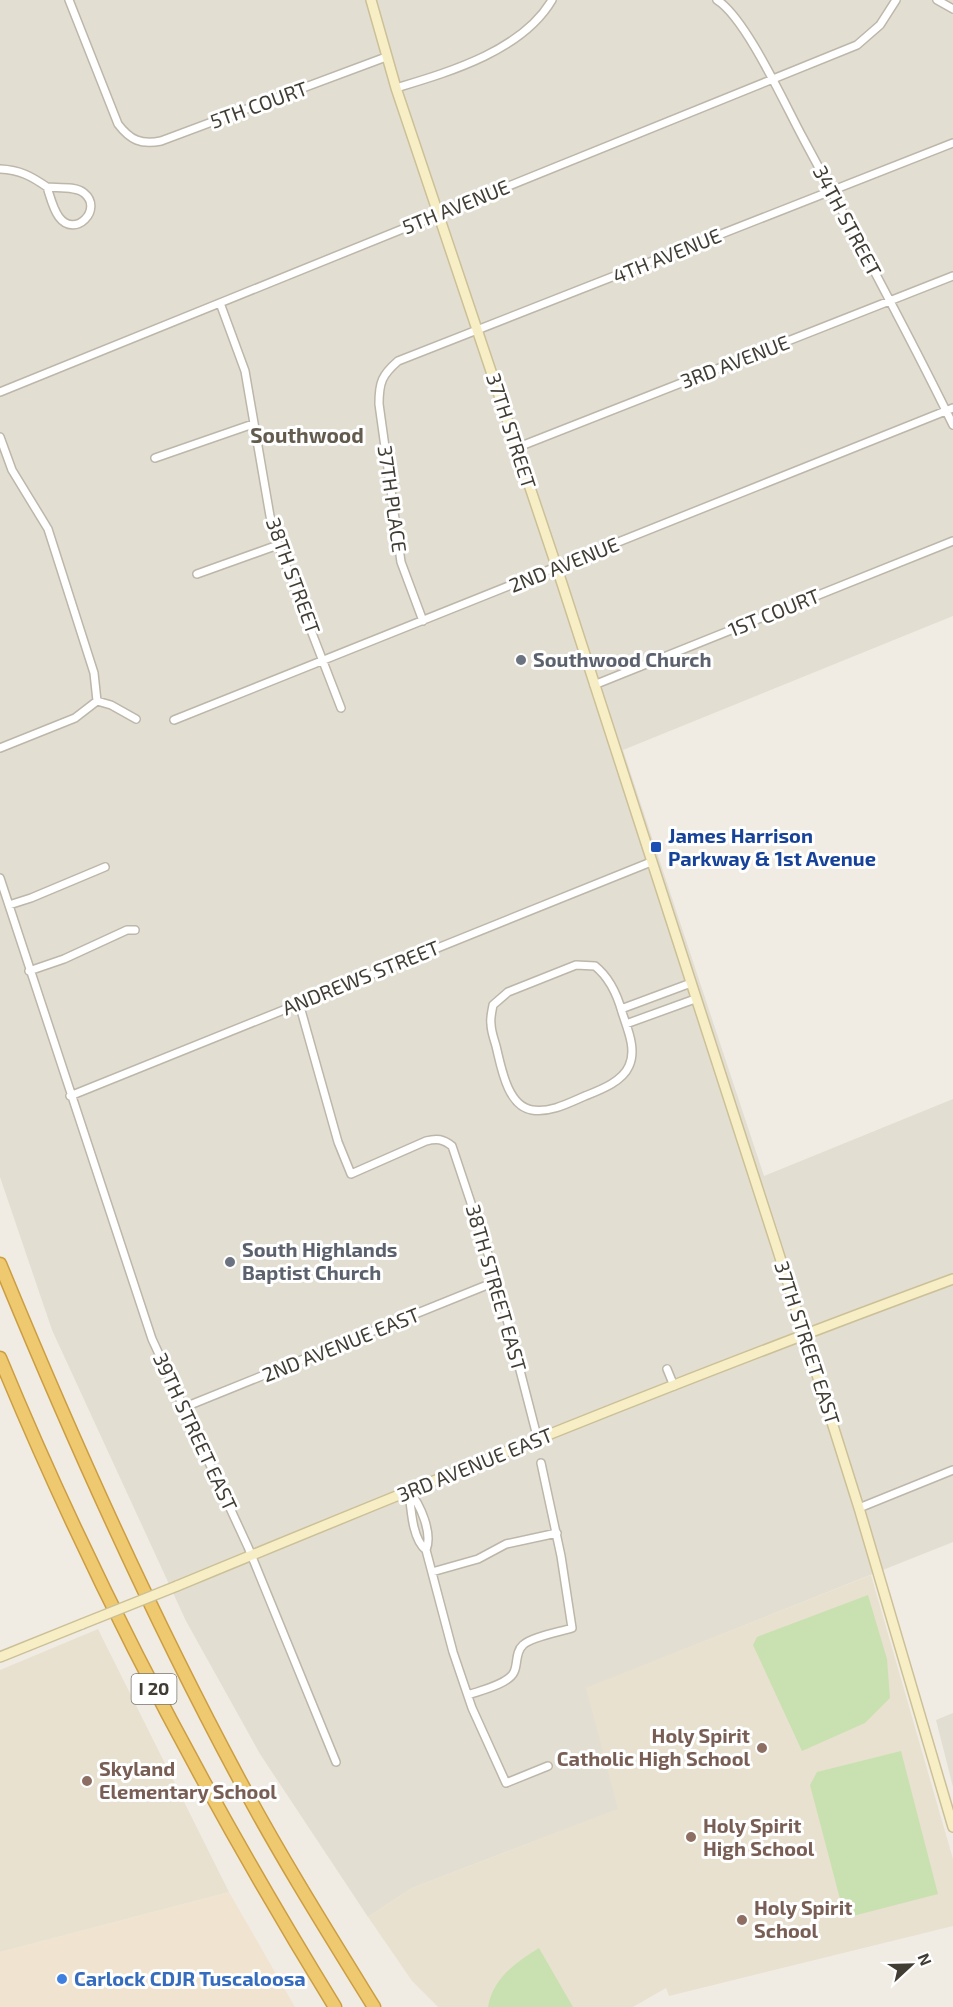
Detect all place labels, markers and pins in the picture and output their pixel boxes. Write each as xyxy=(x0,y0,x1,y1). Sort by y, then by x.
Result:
place label: Southwood Church xyxy=(533,647,712,671)
marker: Southwood Church xyxy=(514,653,528,667)
place label: James Harrison Parkway & 1st Avenue xyxy=(668,823,876,871)
marker: James Harrison Parkway & 1st Avenue xyxy=(649,840,663,854)
place label: South Highlands Baptist Church xyxy=(242,1237,397,1284)
marker: South Highlands Baptist Church xyxy=(223,1255,237,1269)
place label: Holy Spirit Catholic High School xyxy=(557,1723,750,1770)
marker: Holy Spirit Catholic High School xyxy=(755,1741,769,1755)
place label: Skyland Elementary School xyxy=(99,1756,277,1804)
marker: Skyland Elementary School xyxy=(80,1774,94,1788)
place label: Holy Spirit High School xyxy=(703,1813,815,1860)
marker: Holy Spirit High School xyxy=(684,1830,698,1844)
place label: Holy Spirit School xyxy=(754,1895,852,1942)
marker: Holy Spirit School xyxy=(735,1913,749,1927)
place label: Carlock CDJR Tuscaloosa xyxy=(74,1966,306,1990)
marker: Carlock CDJR Tuscaloosa xyxy=(55,1972,69,1986)

